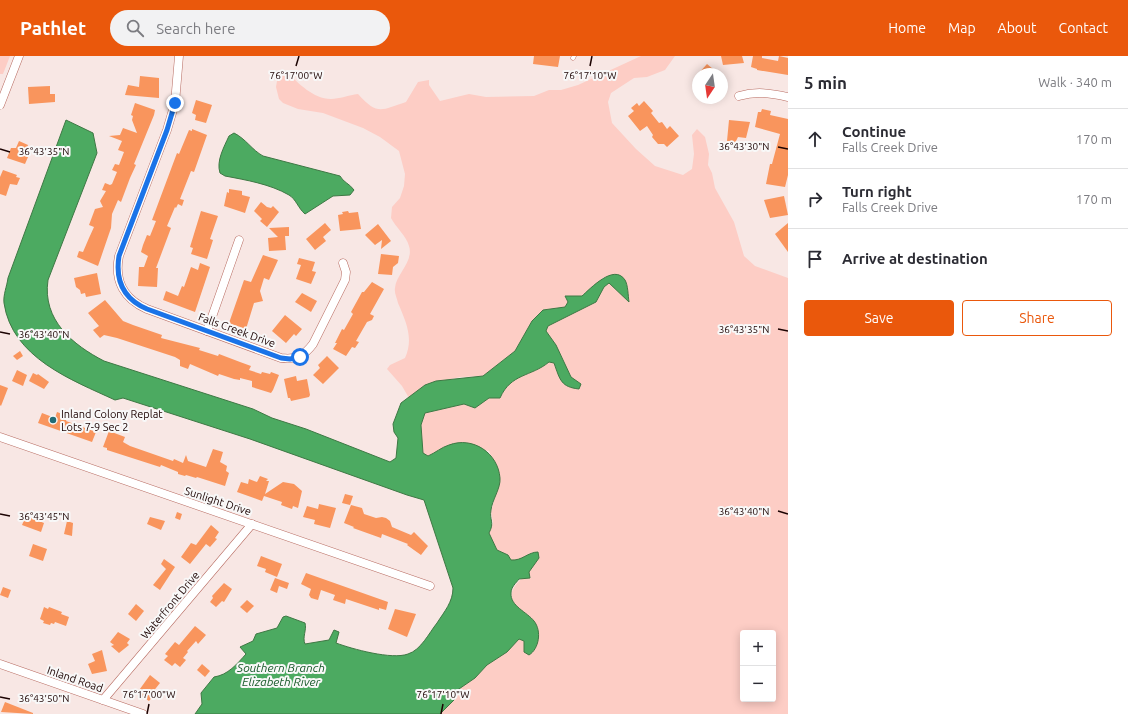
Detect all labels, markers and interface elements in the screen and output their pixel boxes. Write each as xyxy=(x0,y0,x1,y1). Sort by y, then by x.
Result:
search box xyxy=(110,10,390,46)
text: Pathlet xyxy=(20,17,86,39)
icon: search xyxy=(124,17,146,39)
text: Search here xyxy=(156,20,236,37)
text: Home xyxy=(888,20,926,36)
text: Map xyxy=(948,20,976,36)
text: About xyxy=(998,20,1037,36)
text: Contact xyxy=(1059,20,1108,36)
north arrow xyxy=(692,68,728,104)
text: 76°17'00"W xyxy=(270,70,322,81)
text: 76°17'10"W xyxy=(564,70,616,81)
text: 5 min xyxy=(804,73,847,92)
text: Walk · 340 m xyxy=(1038,75,1112,89)
route end xyxy=(166,94,184,112)
text: Continue xyxy=(842,123,906,140)
icon: ahead xyxy=(804,128,826,150)
text: 170 m xyxy=(1076,132,1112,146)
text: Falls Creek Drive xyxy=(842,140,938,154)
text: 36°43'30"N xyxy=(719,141,769,152)
text: 36°43'35"N xyxy=(19,146,69,157)
text: Turn right xyxy=(842,183,912,200)
icon: right xyxy=(804,188,826,210)
text: 170 m xyxy=(1076,192,1112,206)
text: Falls Creek Drive xyxy=(842,200,938,214)
icon: arrive xyxy=(804,248,826,270)
text: Arrive at destination xyxy=(842,250,988,267)
button: Save xyxy=(804,300,954,336)
button: Share xyxy=(962,300,1112,336)
street label: Falls Creek Drive xyxy=(197,310,277,350)
text: 36°43'35"N xyxy=(719,324,769,335)
text: 36°43'40"N xyxy=(19,329,69,340)
route start xyxy=(291,348,309,366)
place label: Inland Colony Replat Lots 7-9 Sec 2 xyxy=(61,408,163,433)
marker: Inland Colony Replat Lots 7-9 Sec 2 xyxy=(48,415,58,425)
street label: Sunlight Drive xyxy=(183,485,253,517)
text: 36°43'40"N xyxy=(719,506,769,517)
text: 36°43'45"N xyxy=(19,511,69,522)
street label: Waterfront Drive xyxy=(138,569,202,641)
map controls xyxy=(740,630,776,702)
button: + xyxy=(740,630,776,666)
water label: Southern Branch Elizabeth River xyxy=(236,661,325,688)
street label: Inland Road xyxy=(46,664,104,694)
button: − xyxy=(740,666,776,702)
text: 76°17'00"W xyxy=(123,689,175,700)
text: 76°17'10"W xyxy=(417,689,469,700)
text: 36°43'50"N xyxy=(19,693,69,704)

